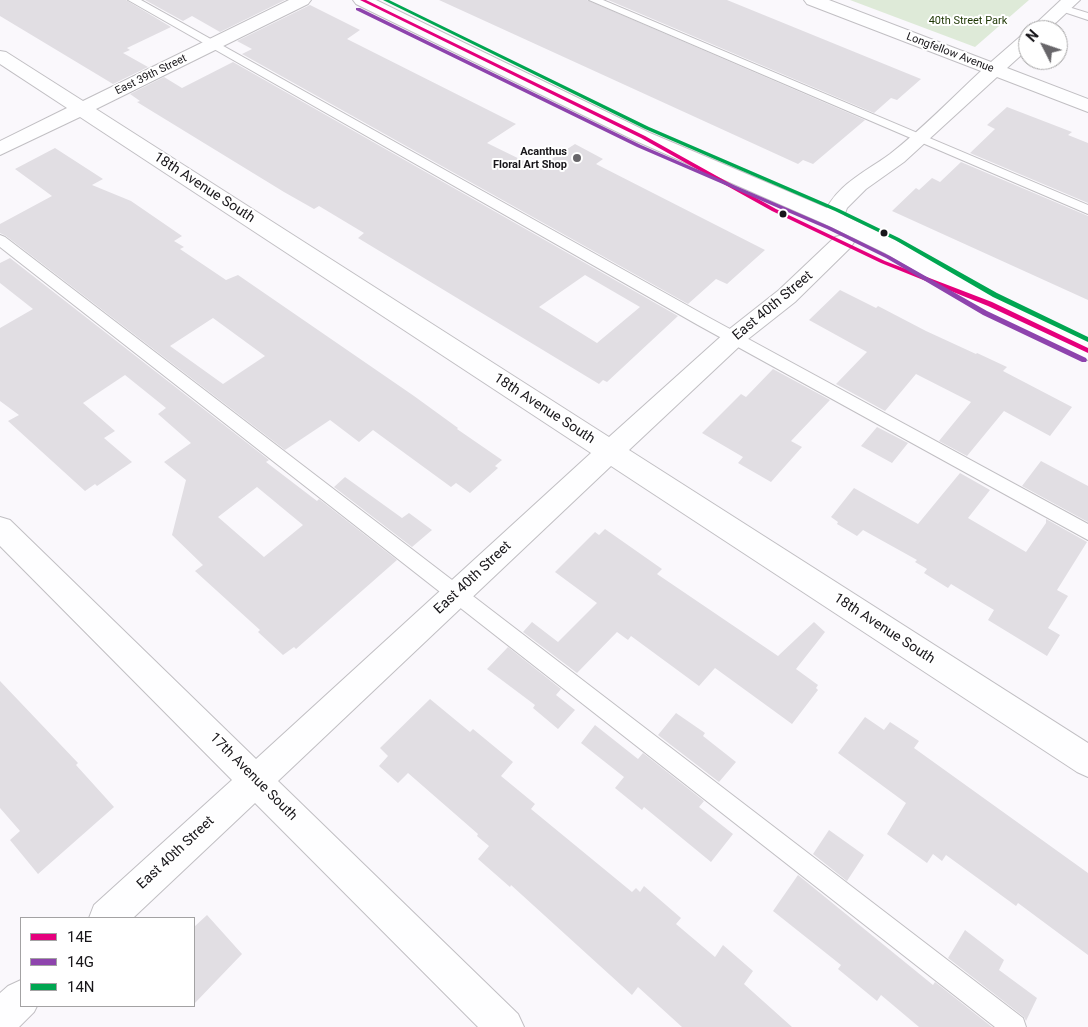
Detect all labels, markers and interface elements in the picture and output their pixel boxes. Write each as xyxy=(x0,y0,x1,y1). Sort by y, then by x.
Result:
park label: 40th Street Park xyxy=(929,14,1007,28)
north arrow xyxy=(1018,20,1068,70)
text: N xyxy=(1023,27,1042,45)
street label: Longfellow Avenue xyxy=(904,30,996,76)
street label: East 39th Street xyxy=(113,52,189,98)
place label: Acanthus Floral Art Shop xyxy=(493,145,567,171)
street label: 18th Avenue South xyxy=(150,149,258,227)
marker: Acanthus Floral Art Shop xyxy=(571,152,583,164)
unlabelled marker xyxy=(778,209,788,219)
unlabelled marker xyxy=(879,228,889,238)
street label: East 40th Street xyxy=(730,268,816,344)
street label: 18th Avenue South xyxy=(490,370,598,448)
street label: East 40th Street xyxy=(431,538,515,618)
street label: 18th Avenue South xyxy=(830,590,938,668)
street label: 17th Avenue South xyxy=(206,730,300,824)
street label: East 40th Street xyxy=(134,813,218,893)
legend xyxy=(20,917,195,1007)
text: 14E xyxy=(67,928,92,946)
text: 14G xyxy=(67,953,94,971)
text: 14N xyxy=(67,978,95,996)

